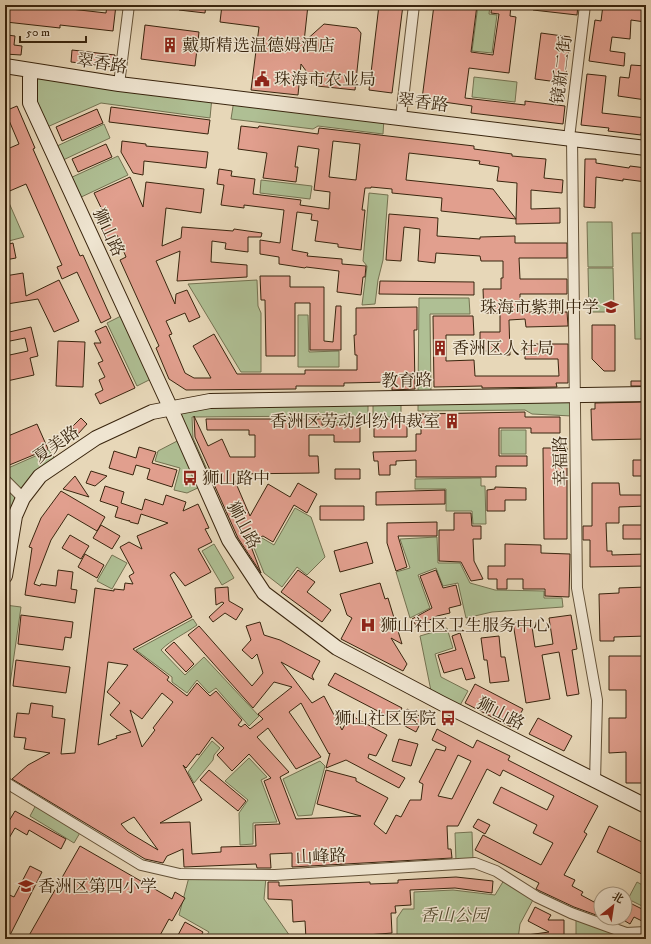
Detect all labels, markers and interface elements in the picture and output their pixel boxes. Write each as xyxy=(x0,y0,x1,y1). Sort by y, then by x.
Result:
scale bar xyxy=(20,18,86,44)
text: 50 m xyxy=(26,25,50,40)
place label: 戴斯精选温德姆酒店 xyxy=(182,35,335,57)
street label: 镜新二街 xyxy=(547,35,577,105)
building icon: 戴斯精选温德姆酒店 xyxy=(161,36,179,54)
street label: 翠香路 xyxy=(75,49,129,79)
place label: 珠海市农业局 xyxy=(274,69,376,91)
public building icon: 珠海市农业局 xyxy=(253,70,271,88)
street label: 翠香路 xyxy=(396,89,450,117)
street label: 狮山路 xyxy=(87,205,129,260)
place label: 珠海市紫荆中学 xyxy=(480,297,599,319)
school or university icon: 珠海市紫荆中学 xyxy=(602,298,620,316)
place label: 香洲区人社局 xyxy=(452,338,554,360)
building icon: 香洲区人社局 xyxy=(431,339,449,357)
street label: 教育路 xyxy=(381,370,433,392)
place label: 香洲区劳动纠纷仲裁室 xyxy=(270,411,440,433)
building icon: 香洲区劳动纠纷仲裁室 xyxy=(443,412,461,430)
street label: 夏美路 xyxy=(29,421,84,468)
street label: 幸福路 xyxy=(550,435,572,487)
place label: 狮山路中 xyxy=(202,468,270,490)
bus stop icon: 狮山路中 xyxy=(181,469,199,487)
street label: 狮山路 xyxy=(221,498,265,553)
place label: 狮山社区卫生服务中心 xyxy=(380,615,550,637)
hospital icon: 狮山社区卫生服务中心 xyxy=(359,616,377,634)
street label: 狮山路 xyxy=(473,693,528,735)
place label: 狮山社区医院 xyxy=(334,708,436,730)
bus stop icon: 狮山社区医院 xyxy=(439,709,457,727)
street label: 山峰路 xyxy=(295,845,347,869)
place label: 香洲区第四小学 xyxy=(38,876,157,898)
school or university icon: 香洲区第四小学 xyxy=(17,877,35,895)
north arrow xyxy=(593,886,633,926)
text: 北 xyxy=(609,889,626,907)
park label: 香山公园 xyxy=(420,905,491,927)

